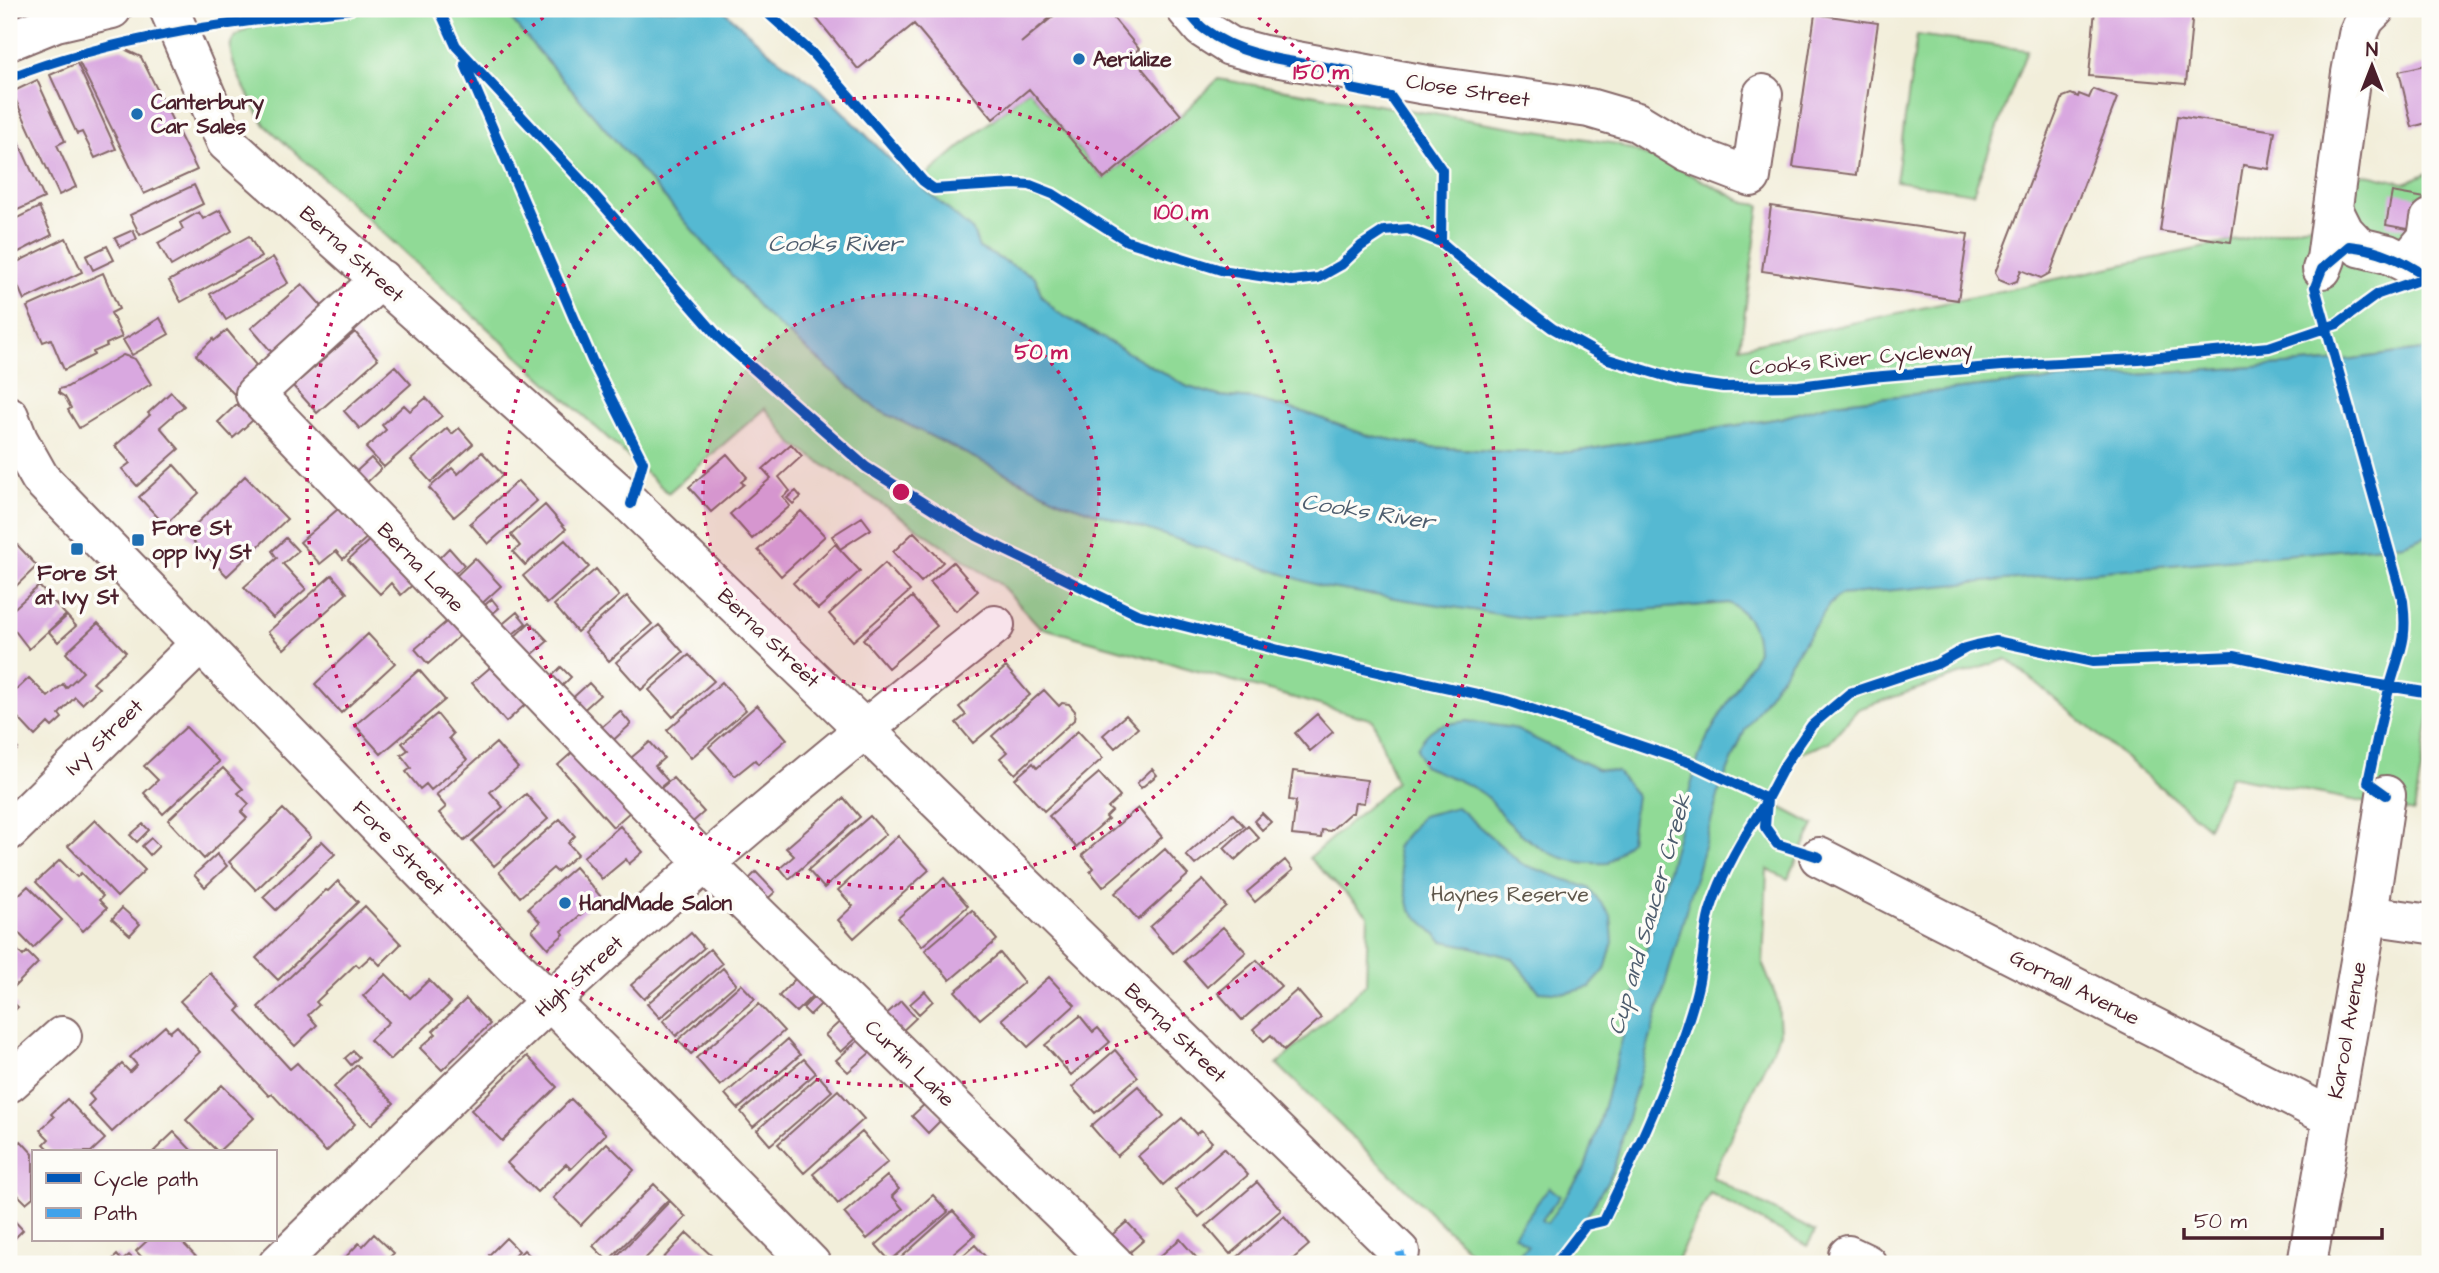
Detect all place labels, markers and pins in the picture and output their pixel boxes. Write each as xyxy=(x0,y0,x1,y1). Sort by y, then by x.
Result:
place label: Aerialize xyxy=(1093,45,1172,74)
marker: Aerialize xyxy=(1071,51,1087,67)
place label: Canterbury Car Sales xyxy=(151,88,265,141)
marker: Canterbury Car Sales xyxy=(129,106,145,122)
centre of rings xyxy=(889,480,913,504)
place label: Fore St opp Ivy St xyxy=(152,514,252,570)
marker: Fore St opp Ivy St xyxy=(130,532,146,548)
marker: Fore St at Ivy St xyxy=(69,541,85,557)
place label: Fore St at Ivy St xyxy=(34,559,119,615)
place label: HandMade Salon xyxy=(579,889,733,918)
marker: HandMade Salon xyxy=(557,895,573,911)

